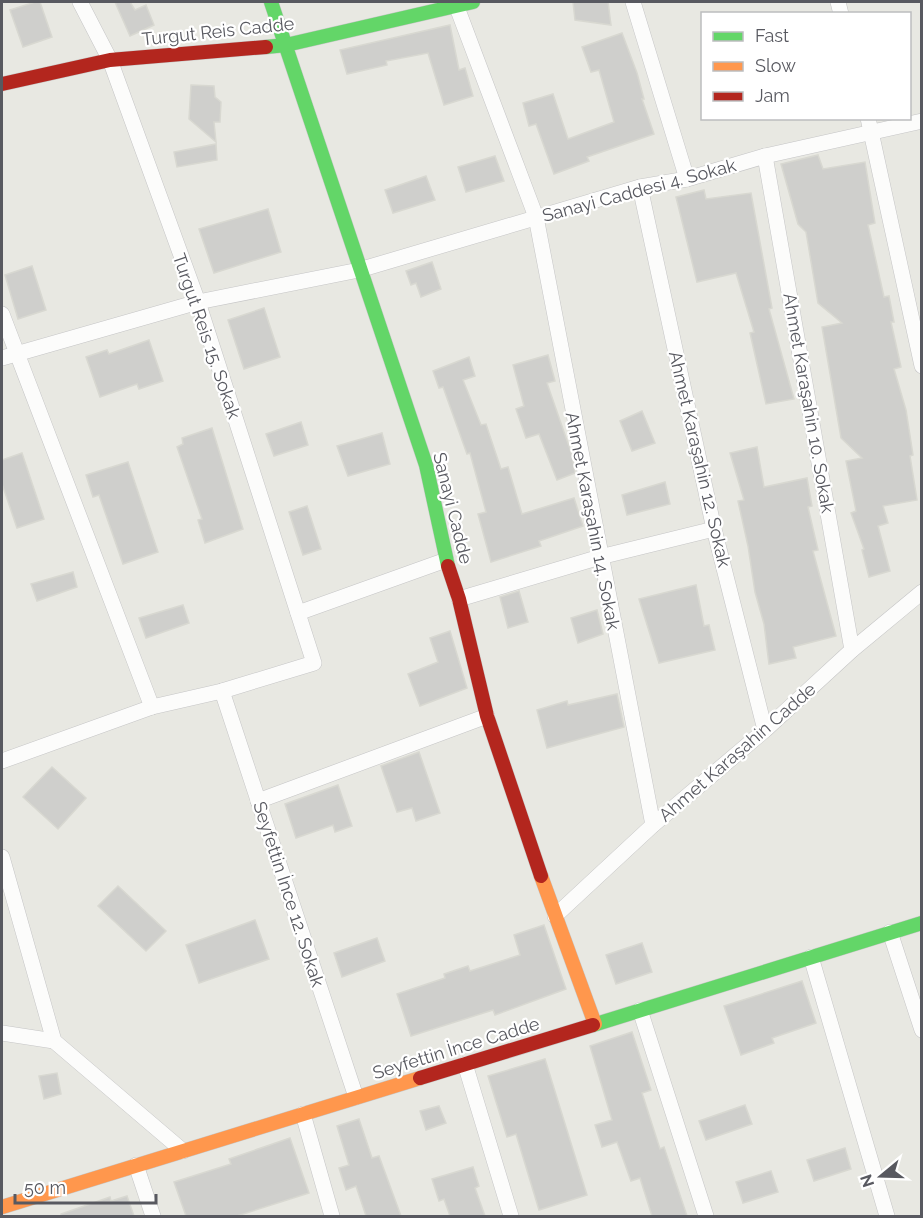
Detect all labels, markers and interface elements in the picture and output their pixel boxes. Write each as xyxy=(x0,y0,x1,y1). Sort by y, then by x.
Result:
legend xyxy=(701,12,911,120)
street label: Turgut Reis Cadde xyxy=(141,13,296,49)
text: Fast xyxy=(755,25,789,46)
text: Slow xyxy=(755,55,796,76)
text: Jam xyxy=(755,85,790,106)
street label: Sanayi Caddesi 4. Sokak xyxy=(540,154,739,226)
street label: Turgut Reis 15. Sokak xyxy=(169,250,245,422)
street label: Ahmet Karaşahin 10. Sokak xyxy=(779,291,839,515)
street label: Ahmet Karaşahin 12. Sokak xyxy=(665,349,735,570)
street label: Ahmet Karaşahin 14. Sokak xyxy=(562,410,625,632)
street label: Sanayi Cadde xyxy=(429,450,477,566)
street label: Ahmet Karaşahin Cadde xyxy=(654,678,820,826)
street label: Seyfettin İnce 12. Sokak xyxy=(249,799,329,990)
street label: Seyfettin İnce Cadde xyxy=(370,1013,542,1083)
north arrow xyxy=(851,1146,911,1206)
scale bar xyxy=(15,1167,156,1205)
text: N xyxy=(856,1172,878,1190)
text: 50 m xyxy=(24,1177,66,1198)

